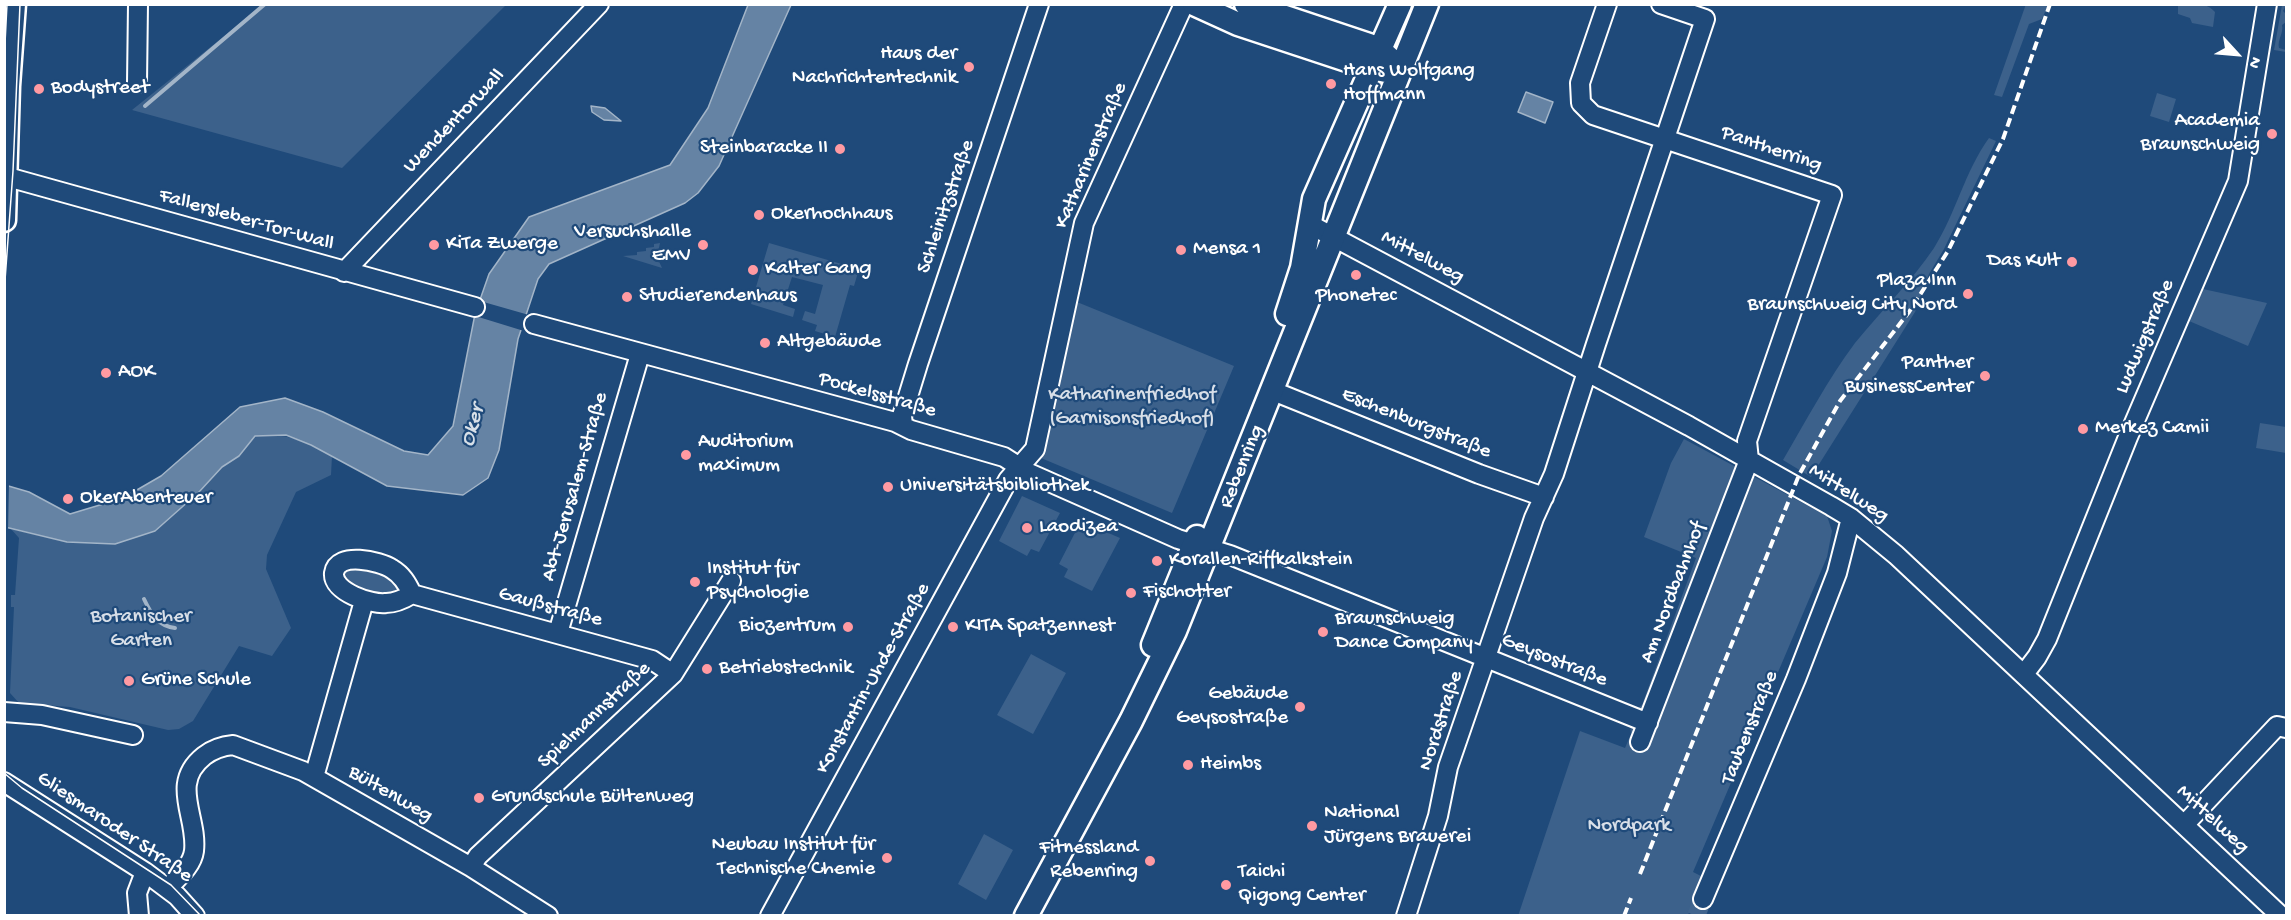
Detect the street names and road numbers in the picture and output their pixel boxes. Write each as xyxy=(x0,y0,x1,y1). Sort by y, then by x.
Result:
street label: Wendentorwall xyxy=(399,64,511,180)
street label: Katharinenstraße xyxy=(1050,79,1134,233)
street label: Pantherring xyxy=(1717,121,1825,179)
street label: Schleinitzstraße xyxy=(912,137,982,277)
street label: Fallersleber-Tor-Wall xyxy=(156,184,336,258)
street label: Mittelweg xyxy=(1376,226,1468,290)
street label: Ludwigstraße xyxy=(2111,276,2181,398)
street label: Pockelsstraße xyxy=(815,367,939,425)
street label: Eschenburgstraße xyxy=(1337,382,1495,466)
street label: Abt-Jerusalem-Straße xyxy=(537,390,615,584)
street label: Rebenring xyxy=(1215,422,1271,512)
street label: Mittelweg xyxy=(1803,459,1893,529)
street label: Am Nordbahnhof xyxy=(1635,519,1713,667)
street label: Konstantin-Uhde-Straße xyxy=(811,579,937,779)
street label: Gaußstraße xyxy=(495,582,605,634)
street label: Geysostraße xyxy=(1497,628,1611,694)
street label: Spielmannstraße xyxy=(533,657,657,775)
street label: Taubenstraße xyxy=(1717,667,1785,789)
street label: Nordstraße xyxy=(1414,668,1470,774)
street label: Bültenweg xyxy=(343,761,437,829)
street label: Gliesmaroder Straße xyxy=(31,767,197,889)
street label: Mittelweg xyxy=(2170,780,2254,860)

